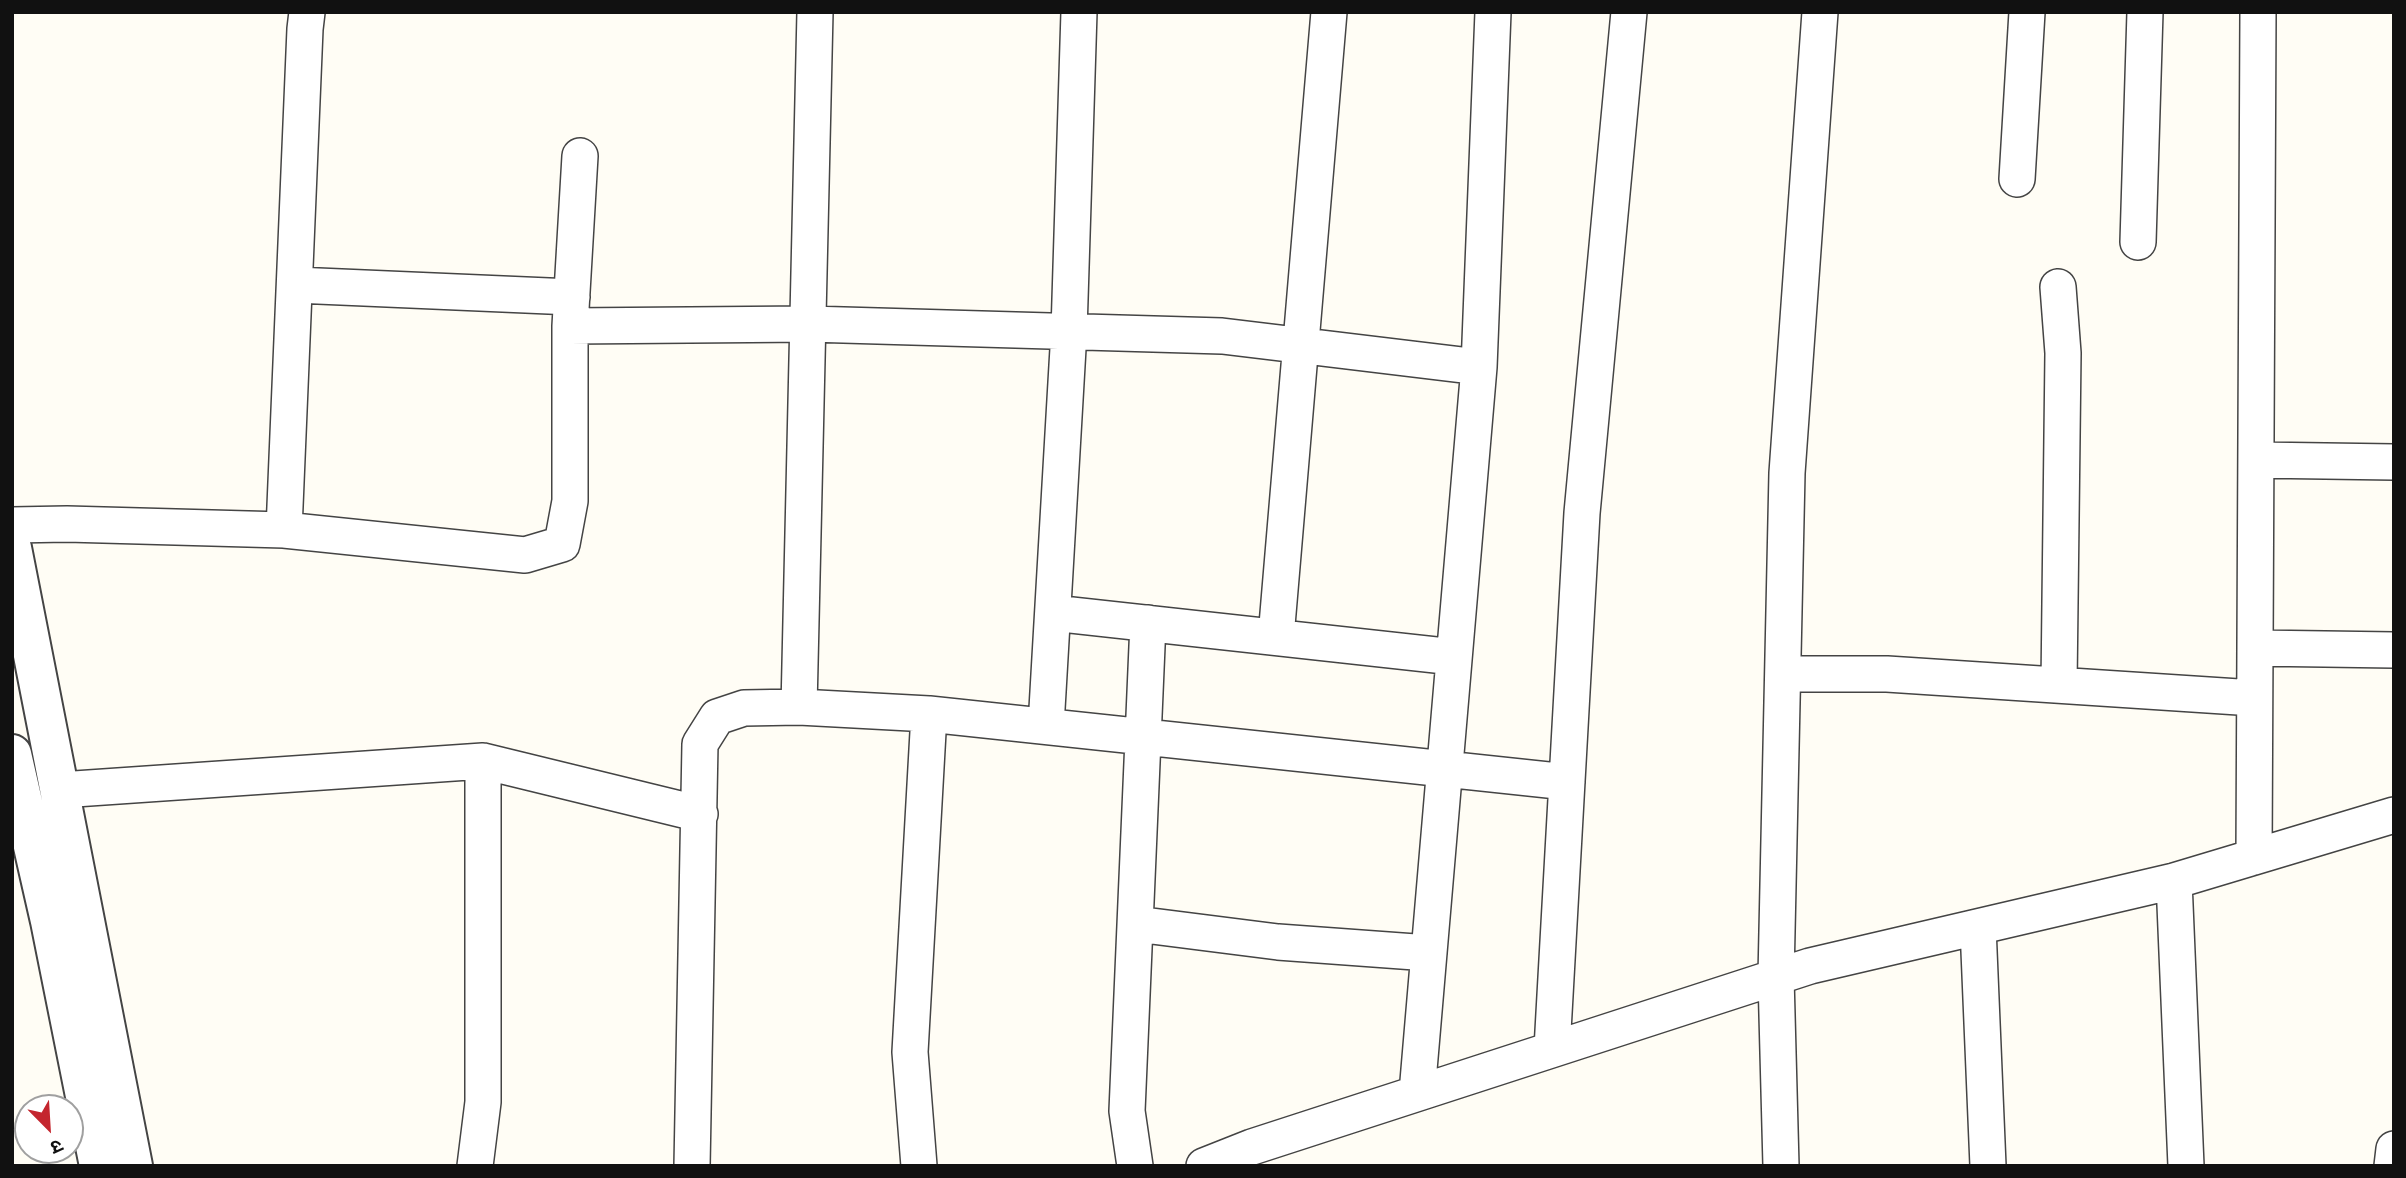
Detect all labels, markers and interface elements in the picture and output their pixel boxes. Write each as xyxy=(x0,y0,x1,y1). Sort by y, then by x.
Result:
north arrow xyxy=(14,1094,84,1164)
text: उ xyxy=(48,1135,66,1159)

